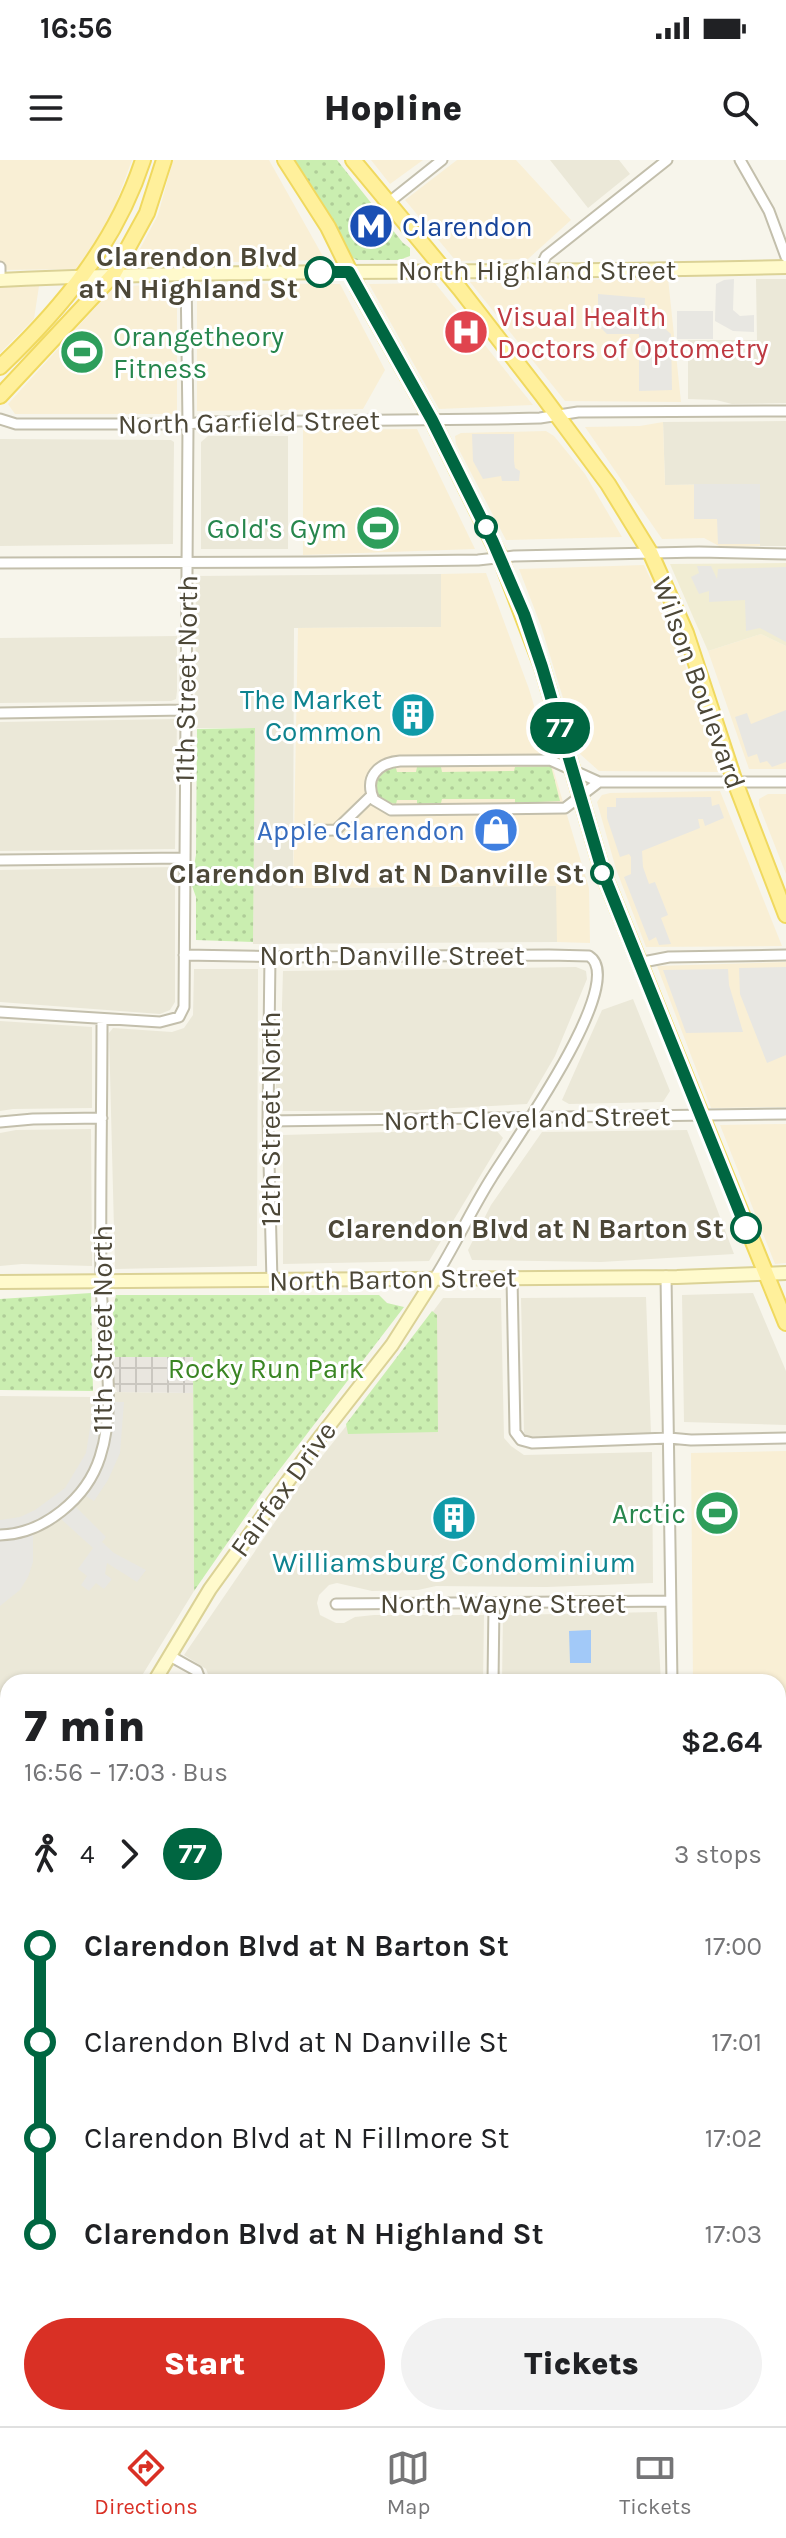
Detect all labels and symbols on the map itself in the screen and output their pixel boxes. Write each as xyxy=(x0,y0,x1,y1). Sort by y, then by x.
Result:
metro station icon: Clarendon xyxy=(347,202,395,250)
place label: Clarendon xyxy=(402,210,533,243)
place label: Clarendon Blvd at N Highland St xyxy=(78,240,298,305)
street label: North Highland Street xyxy=(398,254,676,287)
marker: Clarendon Blvd at N Highland St xyxy=(305,257,335,287)
place label: Visual Health Doctors of Optometry xyxy=(497,300,769,365)
hospital icon: Visual Health Doctors of Optometry xyxy=(442,308,490,356)
place label: Orangetheory Fitness xyxy=(113,320,284,385)
sports icon: Orangetheory Fitness xyxy=(58,328,106,376)
street label: North Garfield Street xyxy=(117,403,381,441)
sports icon: Gold's Gym xyxy=(354,504,402,552)
place label: Gold's Gym xyxy=(207,512,347,545)
unlabelled marker xyxy=(475,516,497,538)
street label: Wilson Boulevard xyxy=(645,573,753,793)
street label: 11th Street North xyxy=(168,575,204,783)
place label: The Market Common xyxy=(240,683,382,748)
building icon: The Market Common xyxy=(389,691,437,739)
line badge: 77 xyxy=(524,702,596,754)
shop icon: Apple Clarendon xyxy=(472,806,520,854)
place label: Apple Clarendon xyxy=(257,814,465,847)
place label: Clarendon Blvd at N Danville St xyxy=(169,857,584,890)
marker: Clarendon Blvd at N Danville St xyxy=(591,862,613,884)
street label: North Danville Street xyxy=(259,939,525,972)
street label: 12th Street North xyxy=(254,1011,287,1227)
street label: North Cleveland Street xyxy=(383,1099,671,1137)
place label: Clarendon Blvd at N Barton St xyxy=(328,1212,724,1245)
marker: Clarendon Blvd at N Barton St xyxy=(731,1213,761,1243)
street label: 11th Street North xyxy=(86,1225,119,1433)
street label: North Barton Street xyxy=(269,1260,517,1298)
park label: Rocky Run Park xyxy=(168,1352,364,1385)
street label: Fairfax Drive xyxy=(223,1415,343,1563)
sports icon: Arctic xyxy=(693,1489,741,1537)
building icon: Williamsburg Condominium xyxy=(430,1494,478,1542)
place label: Arctic xyxy=(612,1497,686,1530)
place label: Williamsburg Condominium xyxy=(272,1546,636,1579)
street label: North Wayne Street xyxy=(380,1587,626,1620)

